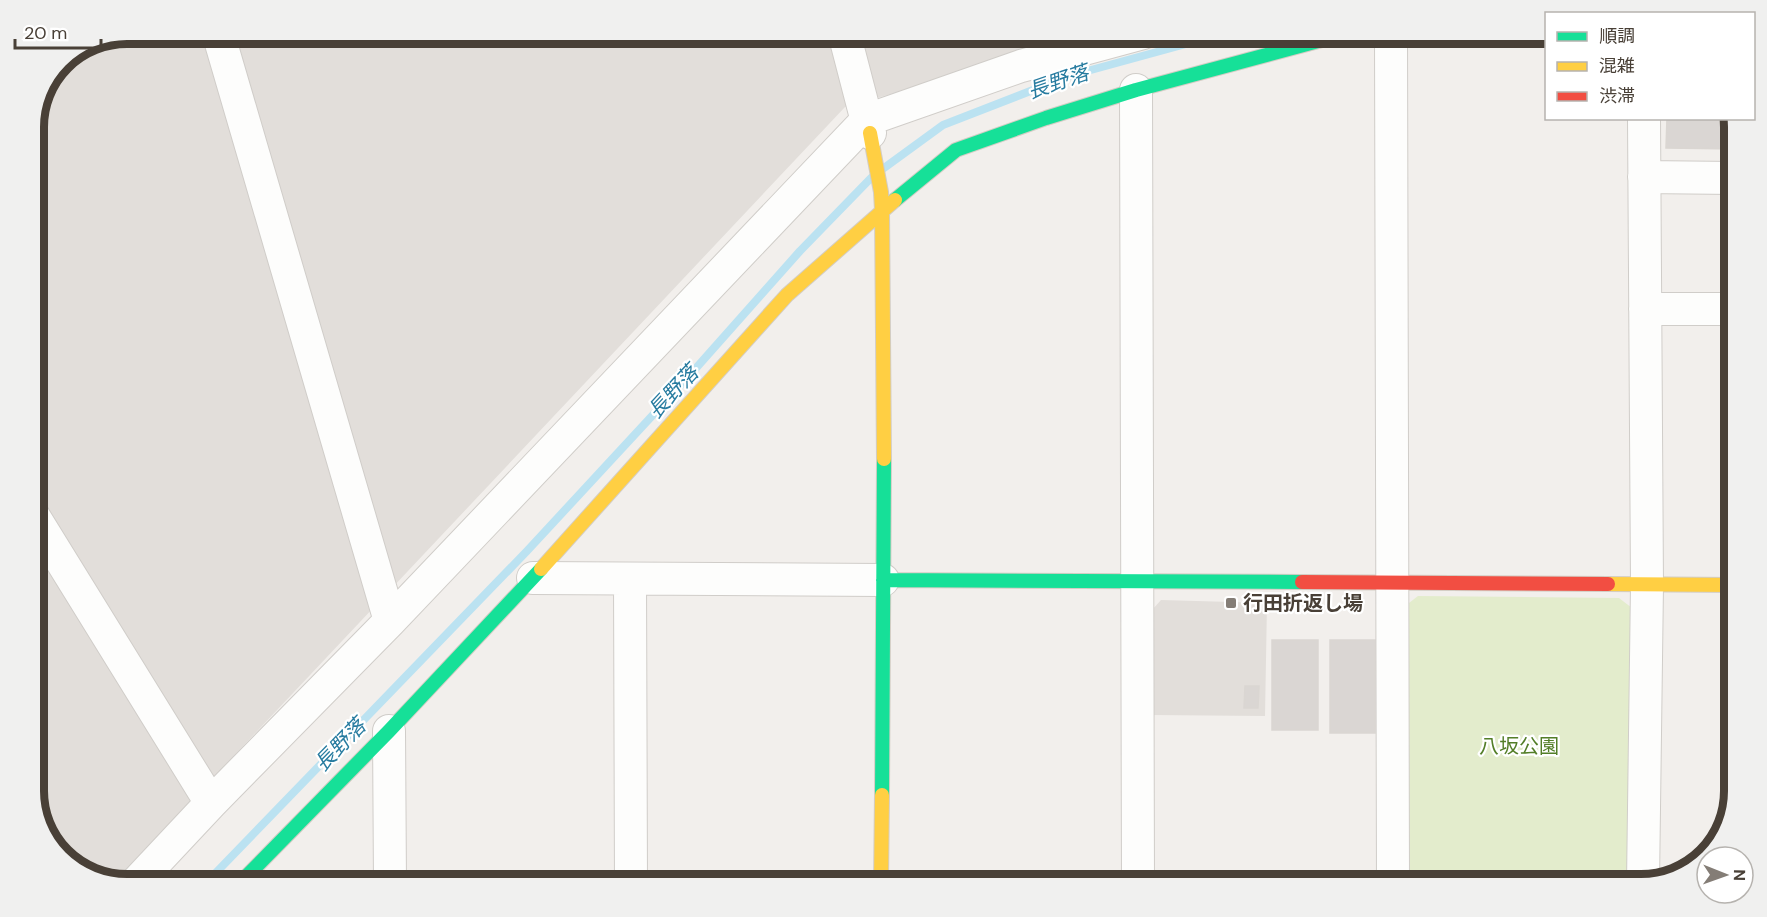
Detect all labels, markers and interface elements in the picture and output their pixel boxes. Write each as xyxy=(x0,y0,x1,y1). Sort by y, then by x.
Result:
scale bar xyxy=(15,12,100,50)
legend xyxy=(1545,12,1755,120)
text: 20 m xyxy=(24,21,67,45)
text: 順調 xyxy=(1599,24,1635,48)
text: 混雑 xyxy=(1599,54,1635,78)
water label: 長野落 xyxy=(1024,58,1095,105)
text: 渋滞 xyxy=(1599,84,1635,108)
water label: 長野落 xyxy=(641,357,707,425)
place label: 行田折返し場 xyxy=(1243,590,1363,616)
marker: 行田折返し場 xyxy=(1224,596,1238,610)
water label: 長野落 xyxy=(308,710,374,777)
park label: 八坂公園 xyxy=(1479,733,1559,759)
north arrow xyxy=(1695,845,1755,905)
text: N xyxy=(1729,869,1750,881)

